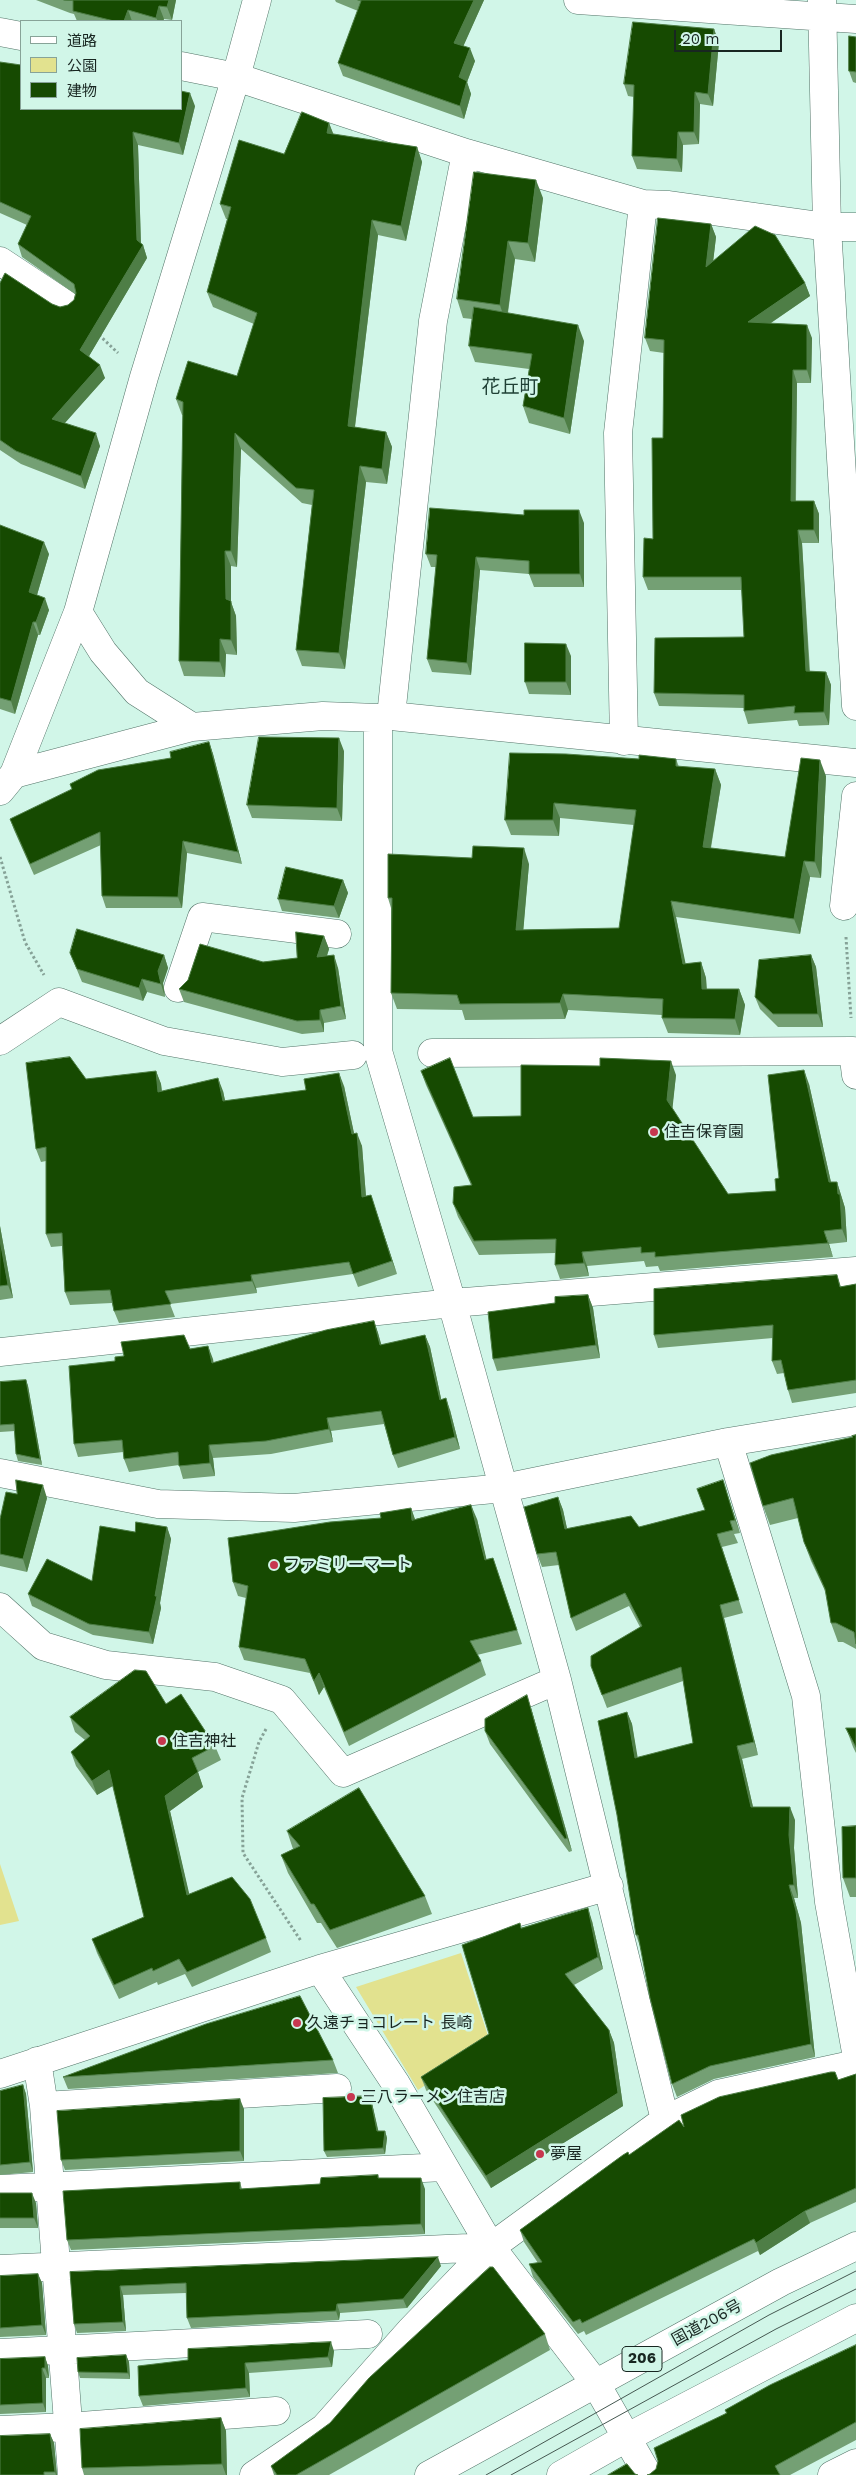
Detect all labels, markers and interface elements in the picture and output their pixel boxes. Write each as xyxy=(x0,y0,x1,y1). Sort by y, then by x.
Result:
legend xyxy=(20,20,182,110)
scale bar xyxy=(676,20,784,52)
text: 20 m xyxy=(682,30,720,48)
text: 道路 xyxy=(67,32,97,50)
text: 公園 xyxy=(67,57,97,75)
text: 建物 xyxy=(67,82,97,100)
district label: 花丘町 xyxy=(482,376,538,398)
place label: 住吉保育園 xyxy=(664,1122,744,1142)
marker: 住吉保育園 xyxy=(648,1126,660,1138)
place label: ファミリーマート xyxy=(284,1555,412,1575)
marker: ファミリーマート xyxy=(268,1559,280,1571)
place label: 住吉神社 xyxy=(172,1731,236,1751)
marker: 住吉神社 xyxy=(156,1735,168,1747)
place label: 久遠チョコレート 長崎 xyxy=(307,2013,472,2033)
marker: 久遠チョコレート 長崎 xyxy=(291,2017,303,2029)
place label: 三八ラーメン住吉店 xyxy=(361,2087,505,2107)
marker: 三八ラーメン住吉店 xyxy=(345,2091,357,2103)
place label: 夢屋 xyxy=(550,2144,582,2164)
marker: 夢屋 xyxy=(534,2148,546,2160)
street label: 国道206号 xyxy=(669,2296,745,2350)
road number: 206 xyxy=(622,2346,662,2372)

